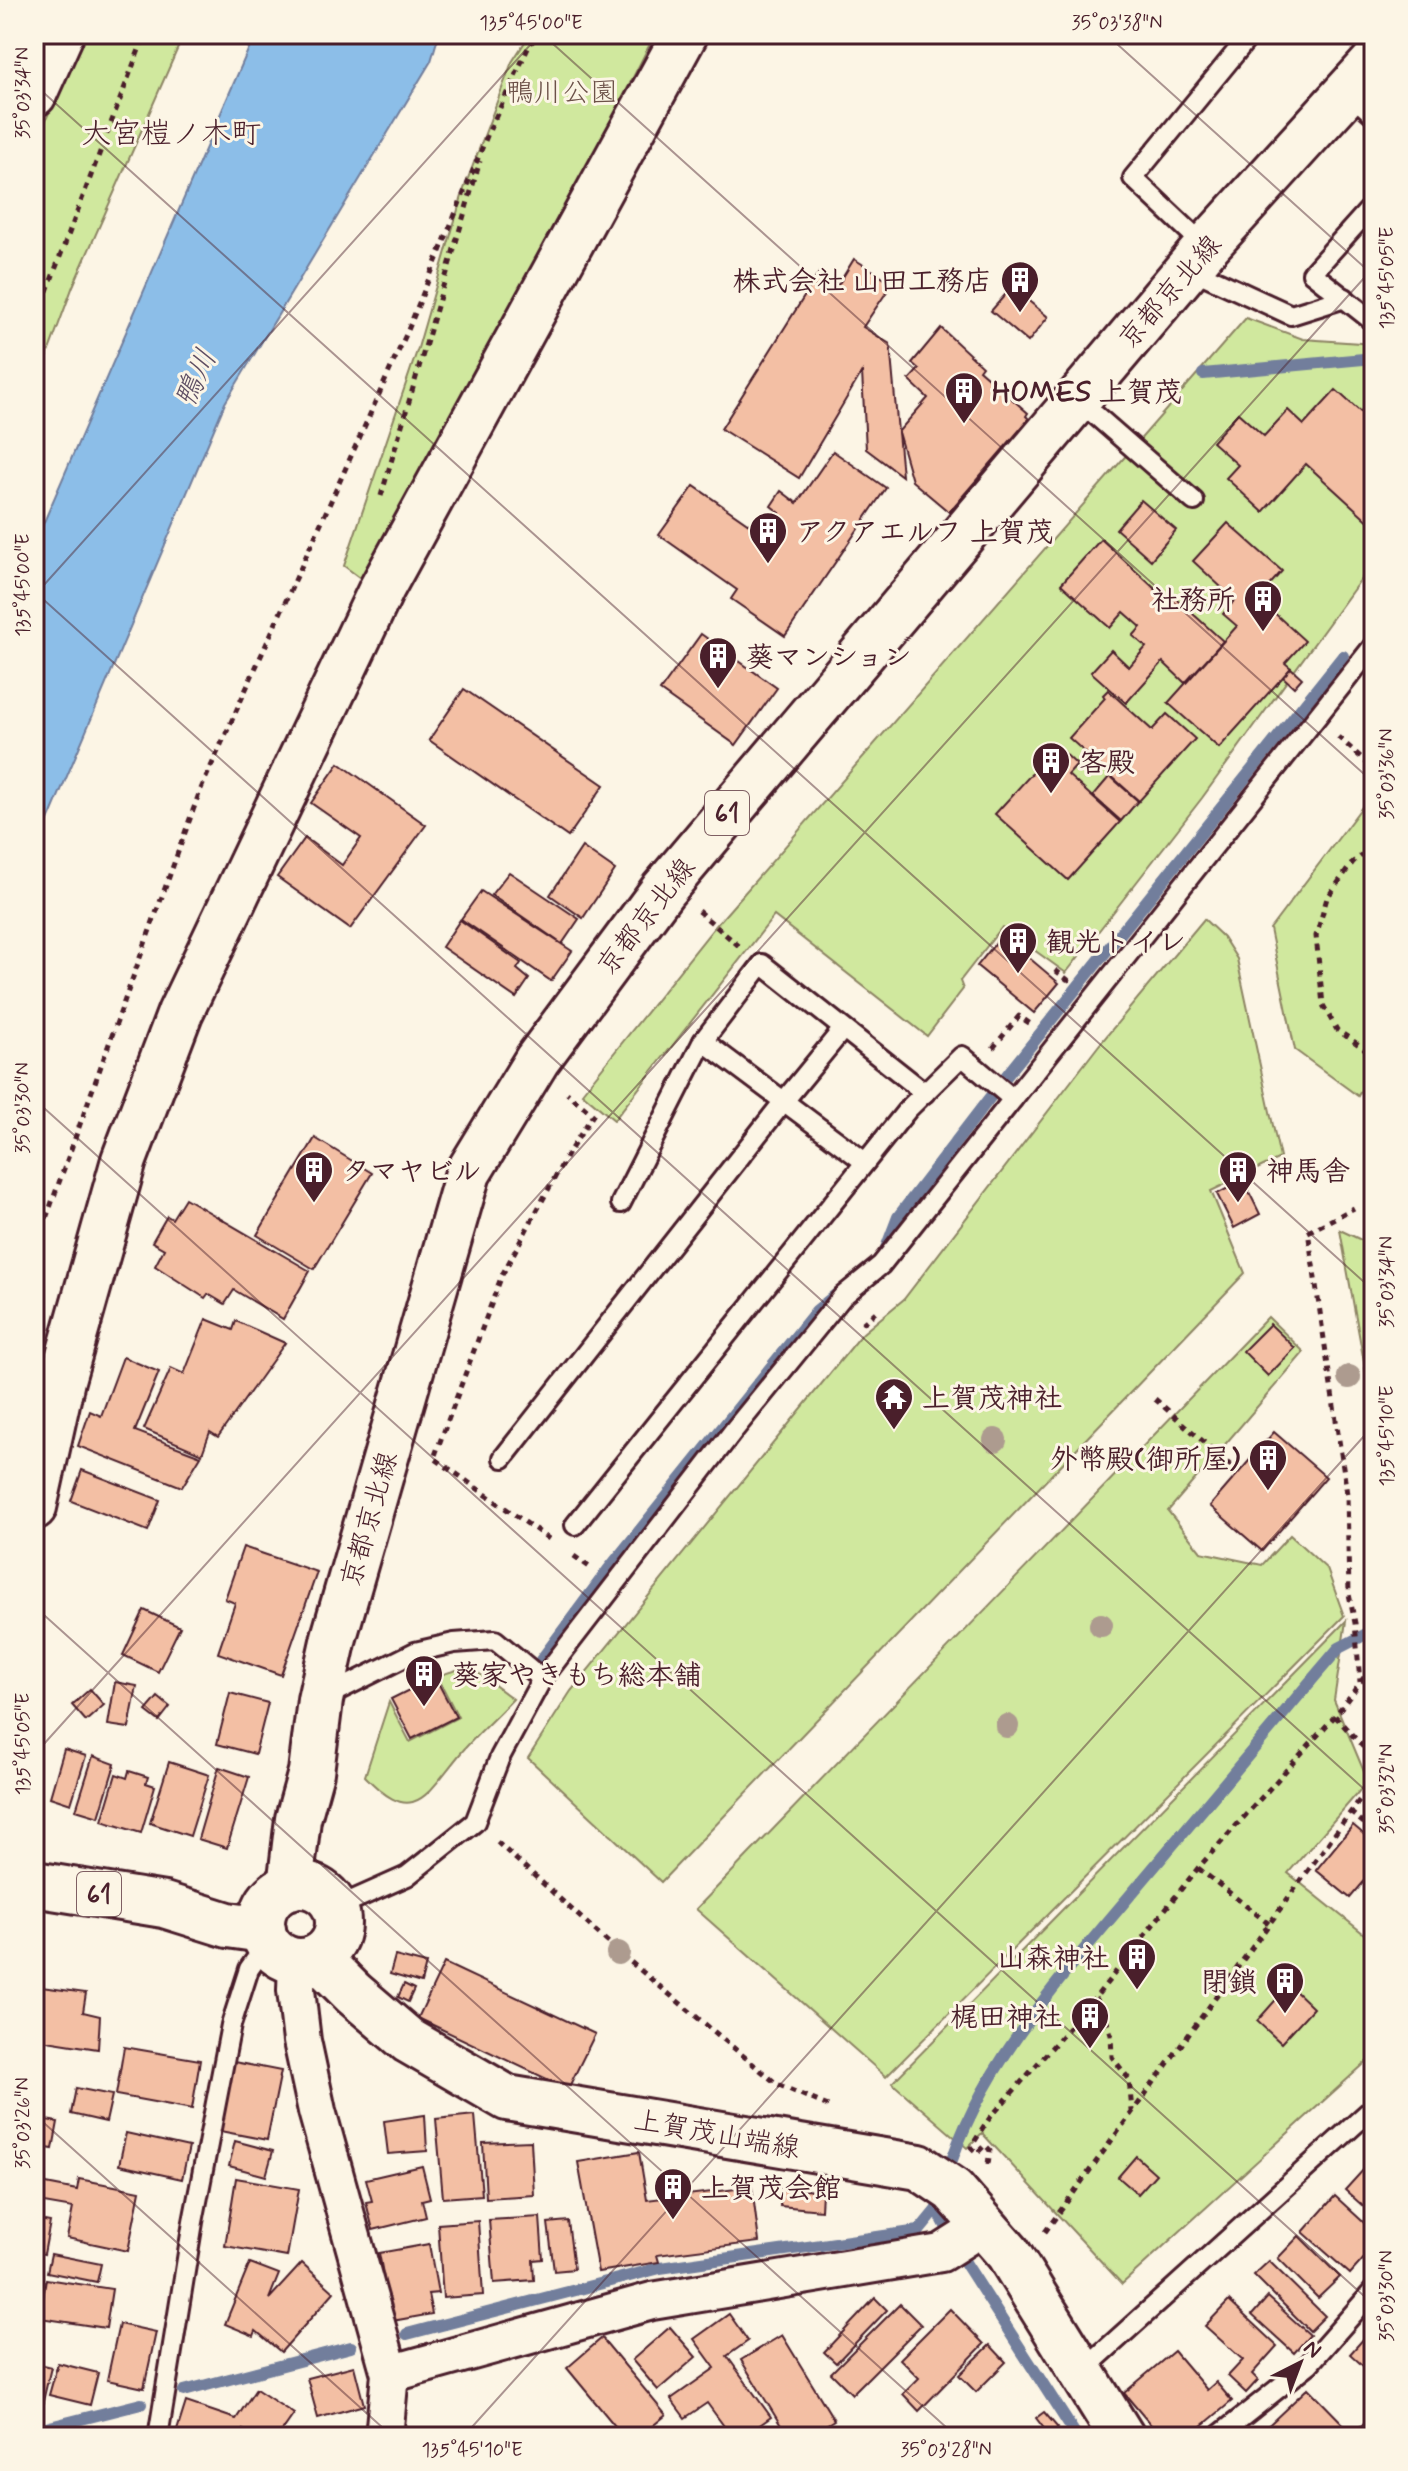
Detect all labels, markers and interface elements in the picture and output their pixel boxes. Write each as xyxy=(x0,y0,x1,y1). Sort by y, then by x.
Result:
text: 135°45'00"E xyxy=(479,10,583,37)
text: 35°03'38"N xyxy=(1072,10,1162,37)
text: 35°03'34"N xyxy=(10,47,37,139)
park label: 鴨川公園 xyxy=(506,75,618,112)
district label: 大宮榿ノ木町 xyxy=(81,115,261,154)
text: 135°45'05"E xyxy=(1374,227,1401,329)
street label: 京都京北線 xyxy=(1111,228,1231,358)
building icon: 株式会社 山田工務店 xyxy=(999,259,1041,314)
place label: 株式会社 山田工務店 xyxy=(732,264,992,301)
water label: 鴨川 xyxy=(166,343,227,414)
building icon: HOMES 上賀茂 xyxy=(943,370,985,425)
place label: HOMES 上賀茂 xyxy=(992,375,1182,412)
building icon: アクアエルフ 上賀茂 xyxy=(747,510,789,565)
place label: アクアエルフ 上賀茂 xyxy=(796,515,1054,552)
text: 135°45'00"E xyxy=(10,533,37,637)
building icon: 社務所 xyxy=(1242,578,1284,633)
place label: 社務所 xyxy=(1151,583,1235,620)
building icon: 葵マンション xyxy=(697,635,739,690)
place label: 葵マンション xyxy=(746,640,912,677)
text: 35°03'36"N xyxy=(1374,728,1401,820)
building icon: 客殿 xyxy=(1030,740,1072,795)
place label: 客殿 xyxy=(1079,745,1135,782)
road number: 61 xyxy=(705,791,749,835)
street label: 京都京北線 xyxy=(589,851,705,984)
building icon: 観光トイレ xyxy=(997,920,1039,975)
place label: 観光トイレ xyxy=(1046,925,1186,962)
text: 35°03'30"N xyxy=(10,1062,37,1154)
building icon: タマヤビル xyxy=(293,1149,335,1204)
building icon: 神馬舎 xyxy=(1217,1149,1259,1204)
place label: タマヤビル xyxy=(342,1154,481,1191)
place label: 神馬舎 xyxy=(1266,1154,1350,1191)
text: 35°03'34"N xyxy=(1374,1236,1401,1328)
temple icon: 上賀茂神社 xyxy=(873,1376,915,1431)
place label: 上賀茂神社 xyxy=(922,1381,1062,1418)
text: 135°45'10"E xyxy=(1374,1385,1401,1487)
building icon: 外幣殿(御所屋) xyxy=(1247,1437,1289,1492)
place label: 外幣殿(御所屋) xyxy=(1050,1442,1240,1479)
street label: 京都京北線 xyxy=(333,1447,407,1592)
building icon: 葵家やきもち総本舗 xyxy=(403,1653,445,1708)
place label: 葵家やきもち総本舗 xyxy=(452,1658,702,1695)
text: 135°45'05"E xyxy=(10,1693,37,1795)
text: 35°03'32"N xyxy=(1374,1744,1401,1834)
road number: 61 xyxy=(77,1872,121,1916)
building icon: 山森神社 xyxy=(1116,1936,1158,1991)
place label: 山森神社 xyxy=(997,1941,1109,1978)
building icon: 閉鎖 xyxy=(1264,1960,1306,2015)
place label: 閉鎖 xyxy=(1201,1965,1257,2002)
building icon: 梶田神社 xyxy=(1069,1995,1111,2050)
place label: 梶田神社 xyxy=(950,2000,1062,2037)
text: 35°03'26"N xyxy=(10,2077,37,2169)
street label: 上賀茂山端線 xyxy=(631,2103,803,2168)
building icon: 上賀茂会館 xyxy=(652,2166,694,2221)
place label: 上賀茂会館 xyxy=(701,2171,841,2208)
text: 35°03'30"N xyxy=(1374,2250,1401,2342)
north arrow xyxy=(1260,2323,1340,2403)
text: N xyxy=(1297,2334,1327,2365)
text: 135°45'10"E xyxy=(421,2437,523,2464)
text: 35°03'28"N xyxy=(900,2437,992,2464)

